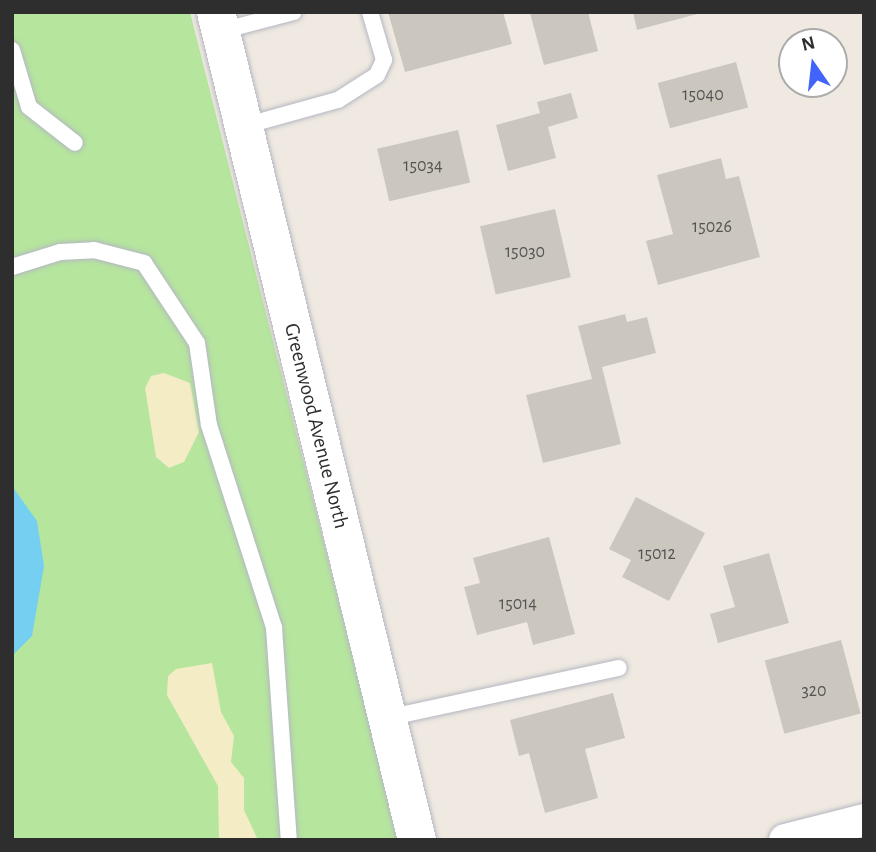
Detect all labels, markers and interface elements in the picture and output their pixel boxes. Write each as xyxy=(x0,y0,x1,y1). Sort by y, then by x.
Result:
north arrow xyxy=(778,28,848,98)
text: N xyxy=(800,33,817,55)
house number: 15040 xyxy=(682,84,724,106)
house number: 15034 xyxy=(403,155,443,177)
house number: 15026 xyxy=(692,216,732,238)
house number: 15030 xyxy=(505,241,545,263)
street label: Greenwood Avenue North xyxy=(278,321,354,531)
house number: 15012 xyxy=(638,543,676,565)
house number: 15014 xyxy=(499,593,537,615)
house number: 320 xyxy=(801,680,827,702)

